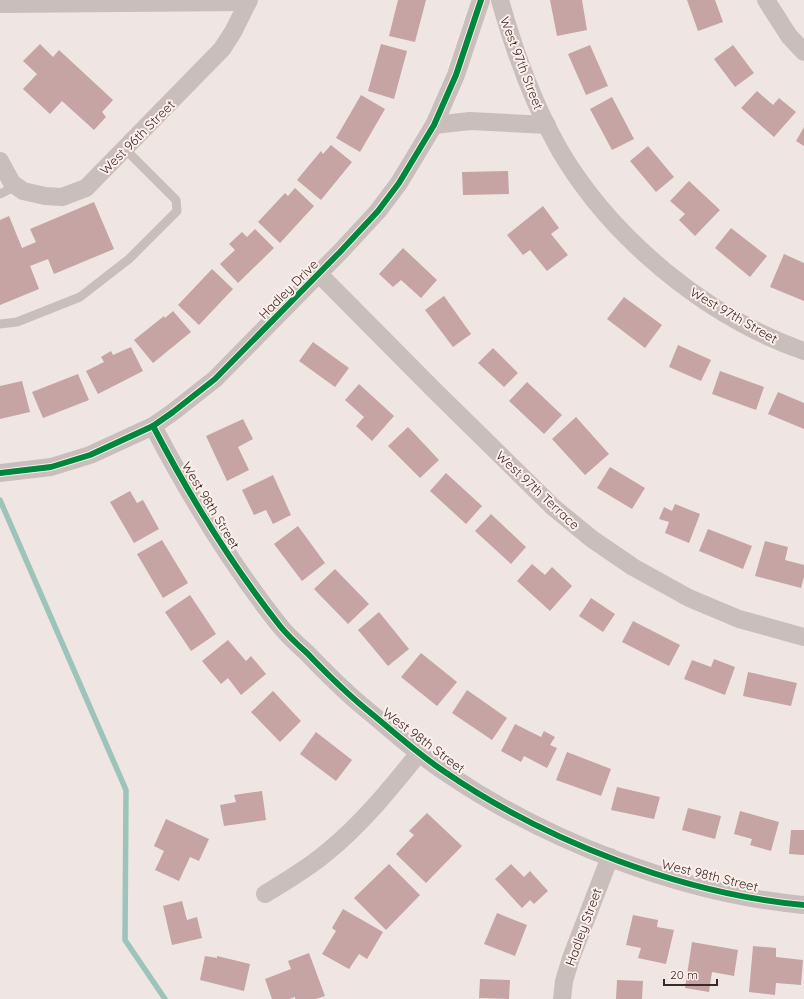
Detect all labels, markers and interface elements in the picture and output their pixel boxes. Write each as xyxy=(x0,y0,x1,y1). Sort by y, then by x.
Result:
street label: West 97th Street xyxy=(497,14,547,112)
street label: West 96th Street xyxy=(96,96,178,178)
street label: Hadley Drive xyxy=(255,256,321,322)
street label: West 97th Street xyxy=(687,284,781,346)
street label: West 97th Terrace xyxy=(493,447,583,533)
street label: West 98th Street xyxy=(179,458,243,552)
street label: West 98th Street xyxy=(380,704,468,776)
street label: West 98th Street xyxy=(660,855,760,895)
street label: Hadley Street xyxy=(562,886,604,968)
scale bar xyxy=(664,961,717,987)
text: 20 m xyxy=(670,967,698,982)

